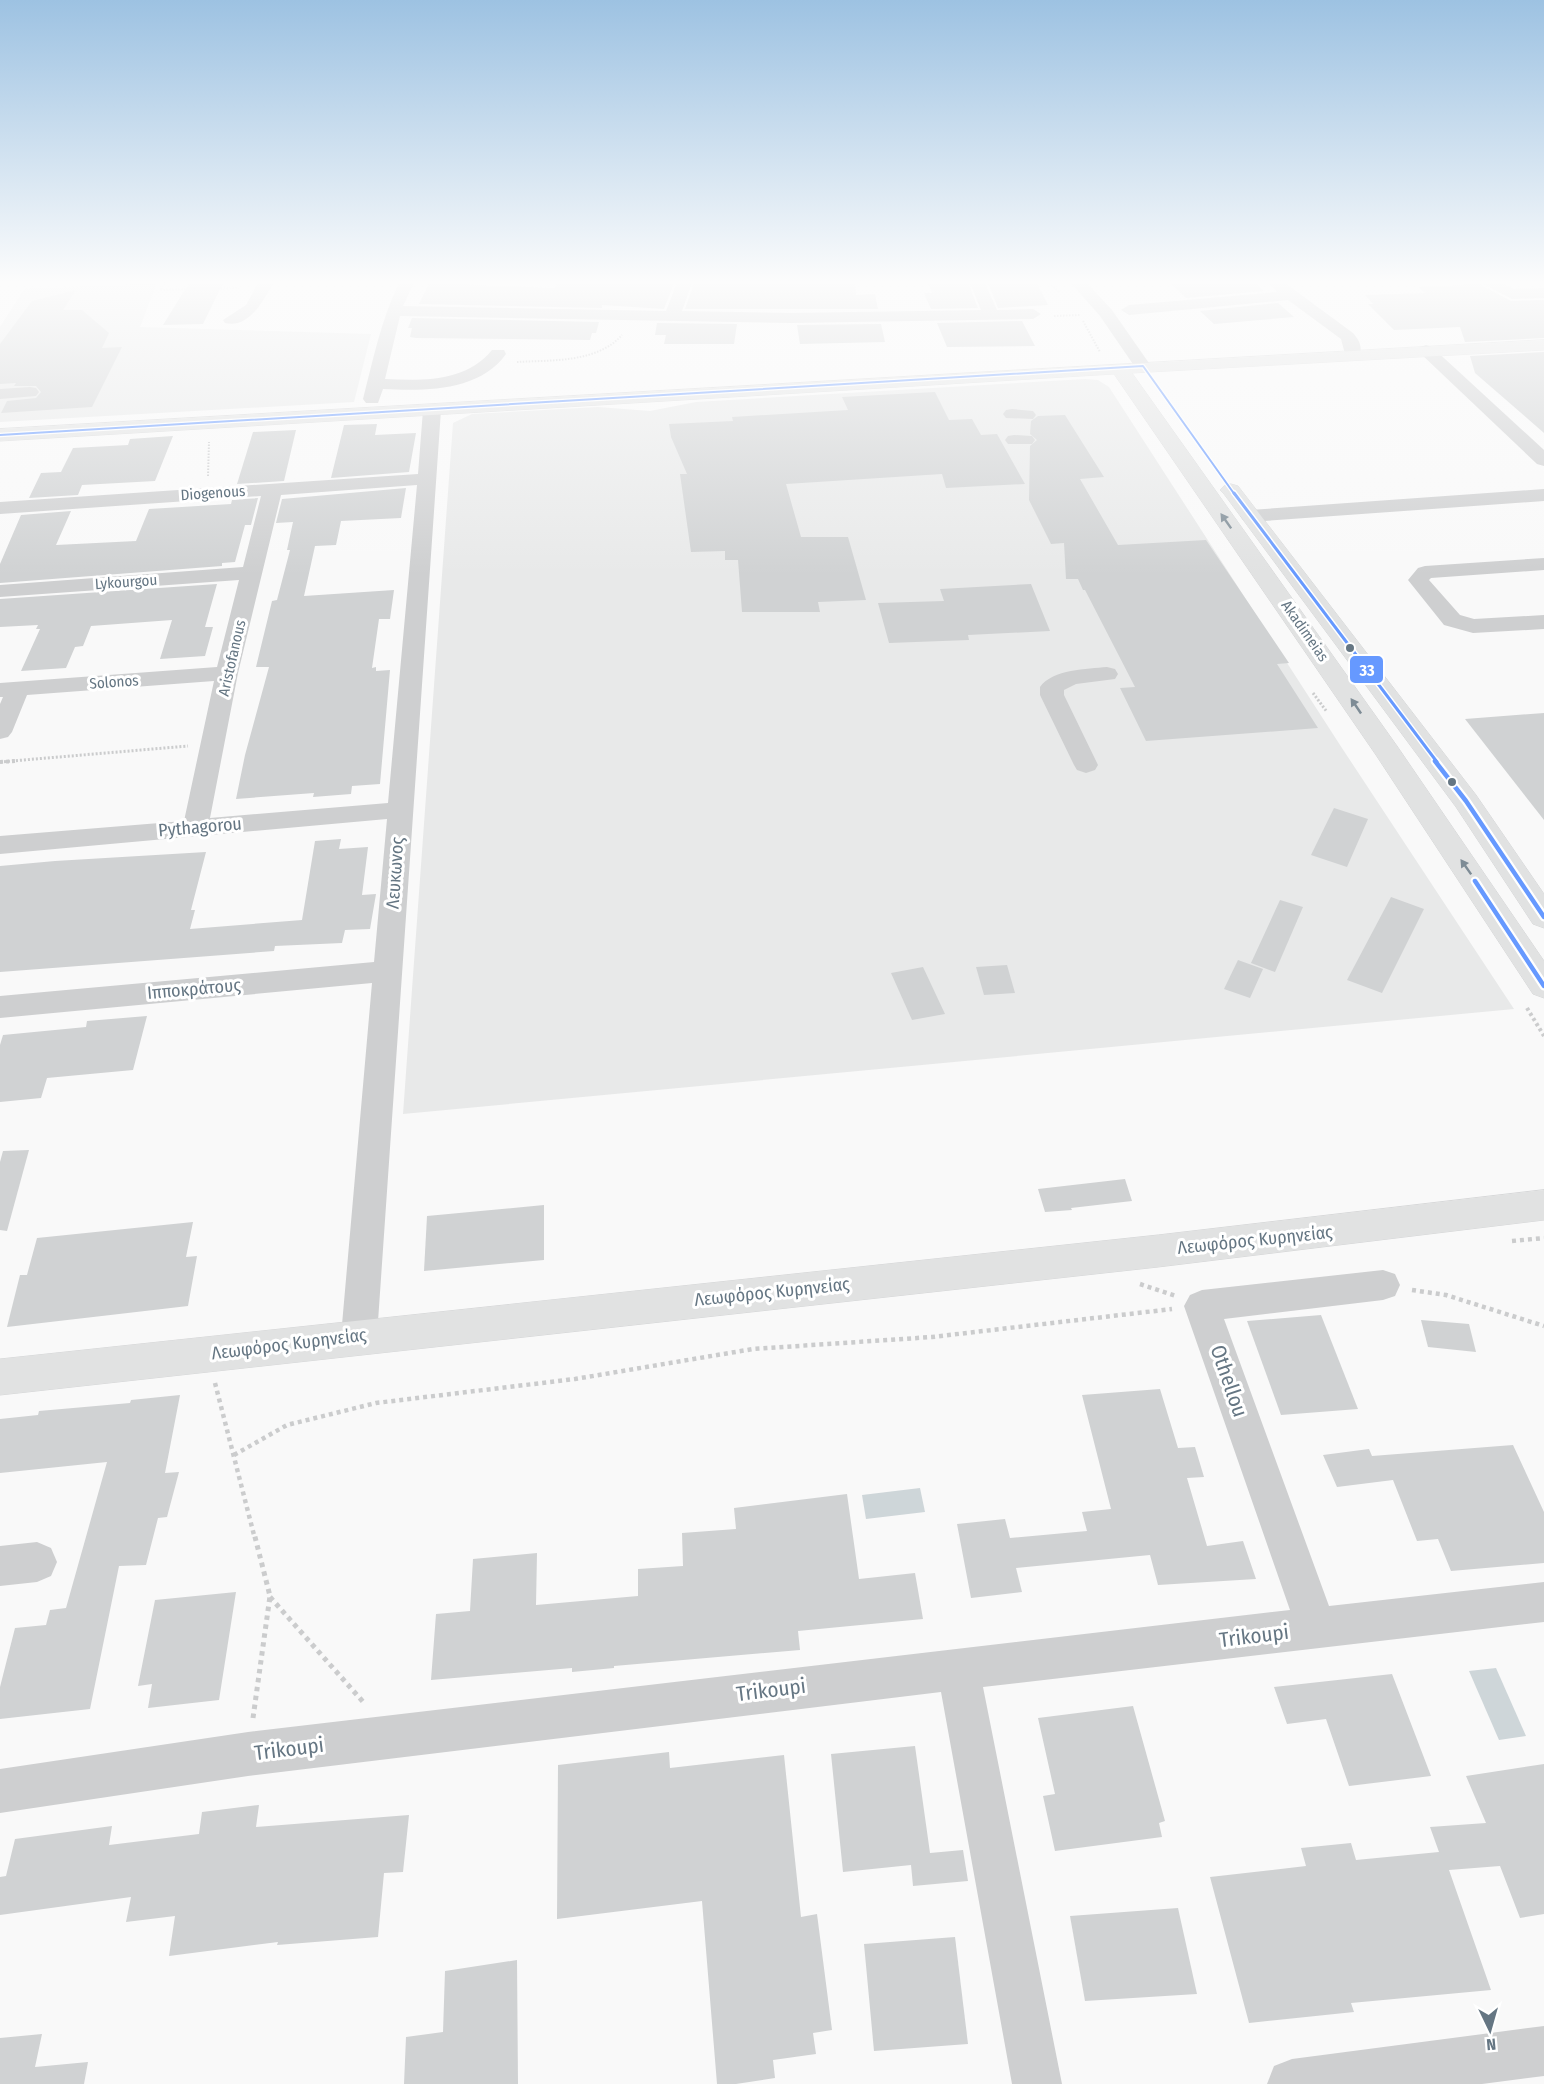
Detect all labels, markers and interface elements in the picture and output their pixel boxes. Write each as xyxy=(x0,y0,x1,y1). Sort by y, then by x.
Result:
street label: Diogenous xyxy=(180,482,246,504)
one-way arrow xyxy=(1220,514,1232,530)
street label: Lykourgou xyxy=(94,571,158,593)
street label: Akadimeias xyxy=(1277,597,1333,665)
street label: Aristofanous xyxy=(215,618,249,698)
unlabelled marker xyxy=(1344,642,1356,654)
line badge: 33 xyxy=(1349,655,1384,684)
text: 33 xyxy=(1358,661,1375,680)
street label: Solonos xyxy=(89,671,139,693)
one-way arrow xyxy=(1351,698,1362,714)
unlabelled marker xyxy=(1446,776,1458,788)
street label: Pythagorou xyxy=(157,812,243,842)
street label: Λευκωνος xyxy=(382,836,409,910)
one-way arrow xyxy=(1460,860,1472,876)
street label: Ιπποκράτους xyxy=(146,974,242,1004)
street label: Λεωφόρος Κυρηνείας xyxy=(1176,1221,1334,1259)
street label: Λεωφόρος Κυρηνείας xyxy=(693,1273,851,1311)
street label: Λεωφόρος Κυρηνείας xyxy=(210,1324,368,1364)
street label: Othellou xyxy=(1205,1342,1253,1420)
street label: Trikoupi xyxy=(1218,1619,1290,1653)
street label: Trikoupi xyxy=(735,1673,807,1707)
street label: Trikoupi xyxy=(253,1732,325,1766)
north arrow xyxy=(1460,2000,1520,2060)
text: N xyxy=(1486,2035,1497,2054)

